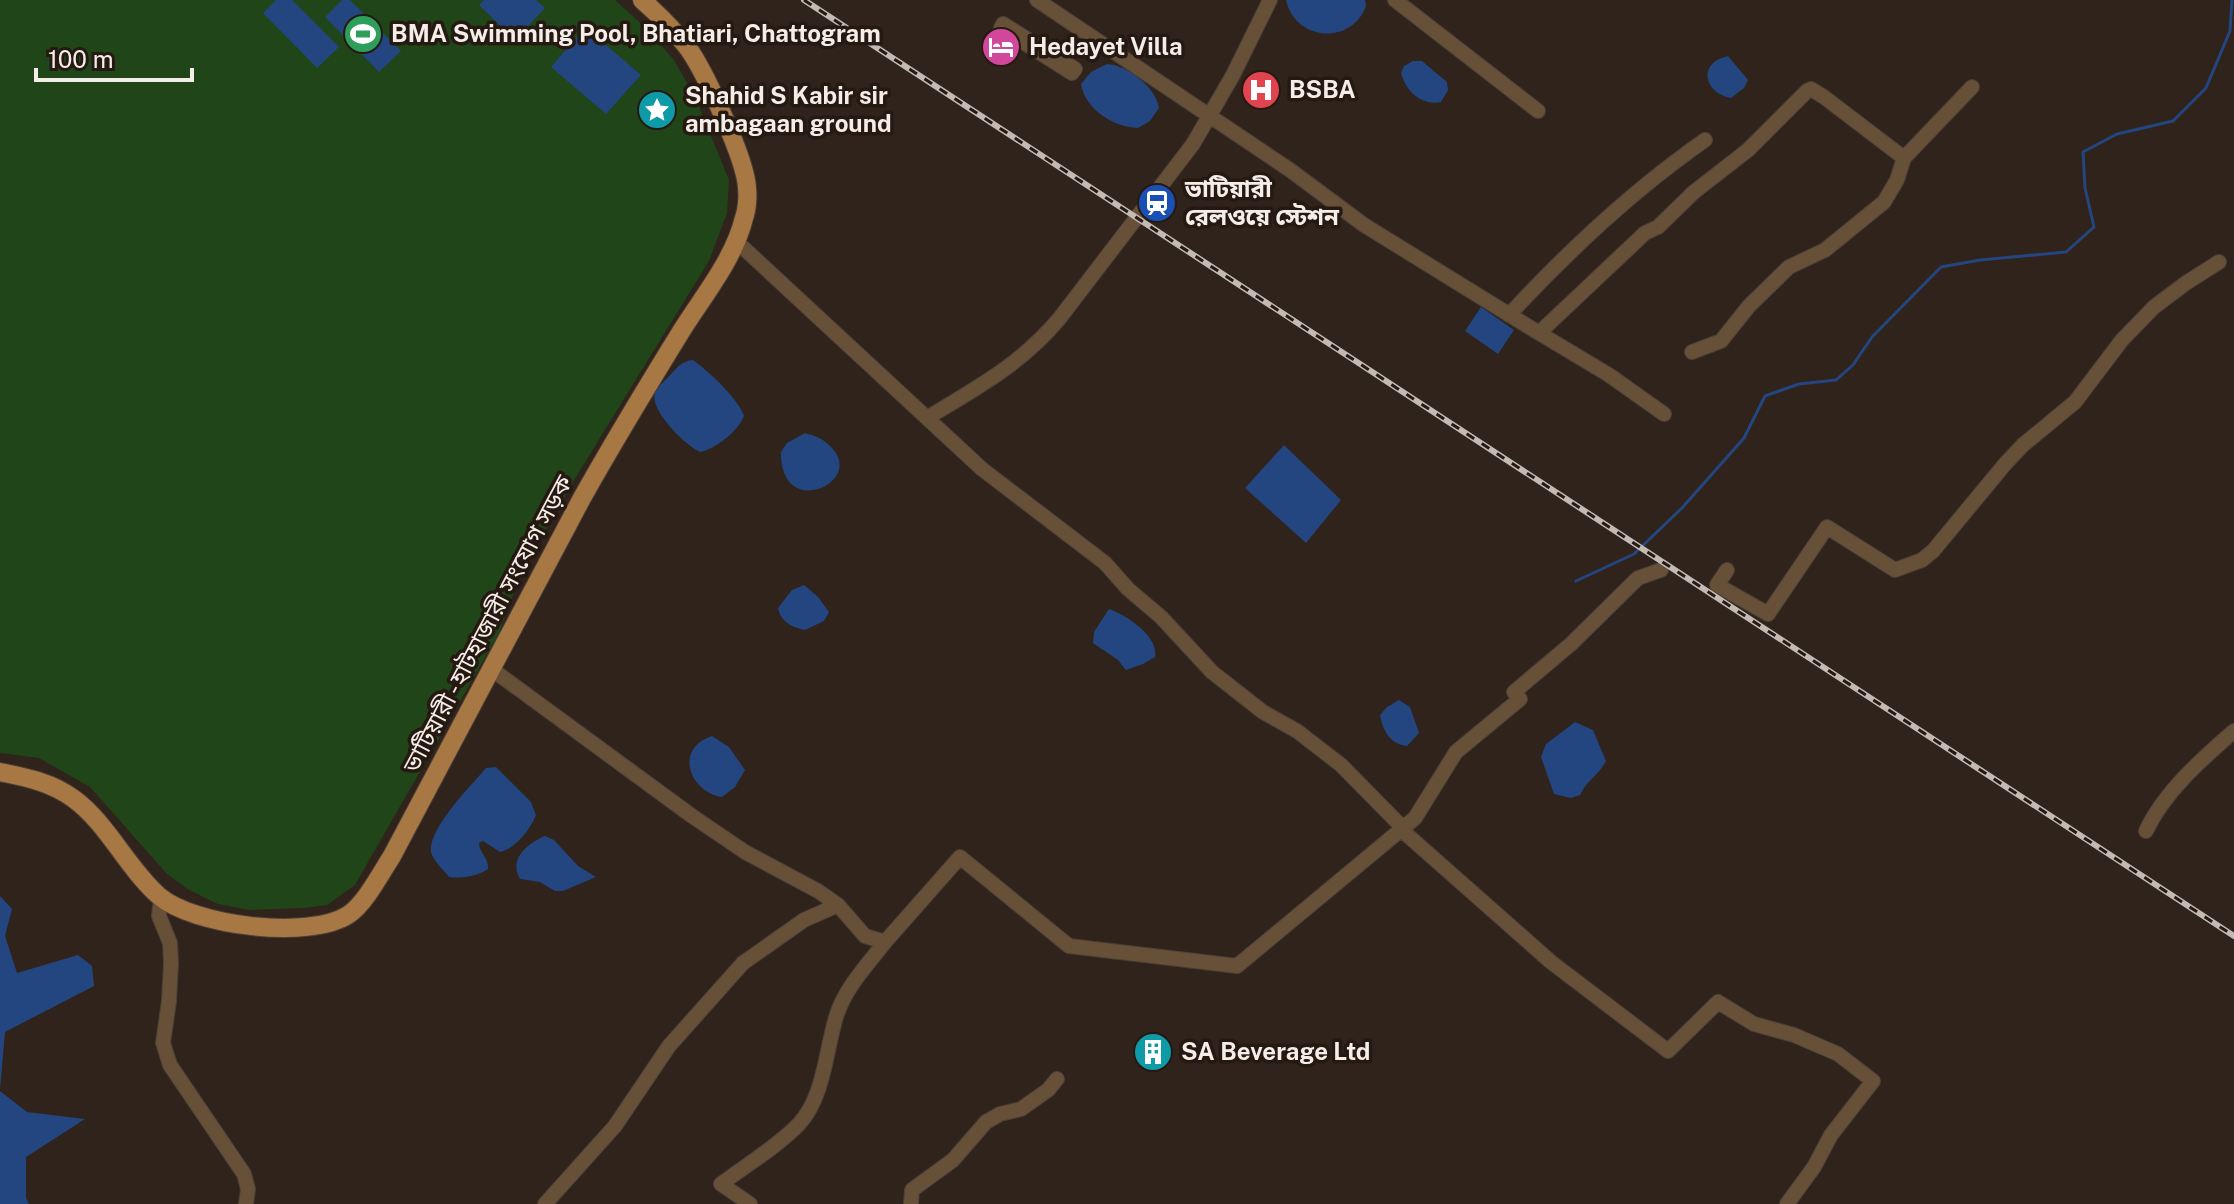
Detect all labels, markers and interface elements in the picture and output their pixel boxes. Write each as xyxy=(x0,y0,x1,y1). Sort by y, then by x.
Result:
sports icon: BMA Swimming Pool, Bhatiari, Chattogram xyxy=(342,13,384,55)
place label: BMA Swimming Pool, Bhatiari, Chattogram xyxy=(391,19,881,47)
hotel icon: Hedayet Villa xyxy=(980,26,1022,68)
scale bar xyxy=(36,32,192,82)
place label: Hedayet Villa xyxy=(1029,32,1183,60)
text: 100 m xyxy=(48,45,114,73)
hospital icon: BSBA xyxy=(1240,69,1282,111)
place label: BSBA xyxy=(1289,75,1356,103)
place label: Shahid S Kabir sir ambagaan ground xyxy=(685,81,892,137)
place icon: Shahid S Kabir sir ambagaan ground xyxy=(636,89,678,131)
place label: ভাটিয়ারী রেলওয়ে স্টেশন xyxy=(1184,174,1340,230)
station icon: ভাটিয়ারী রেলওয়ে স্টেশন xyxy=(1136,182,1178,224)
street label: ভাটিয়ারী - হাটহাজারী সংযোগ সড়ক xyxy=(396,470,578,778)
building icon: SA Beverage Ltd xyxy=(1132,1031,1174,1073)
place label: SA Beverage Ltd xyxy=(1181,1037,1370,1065)

